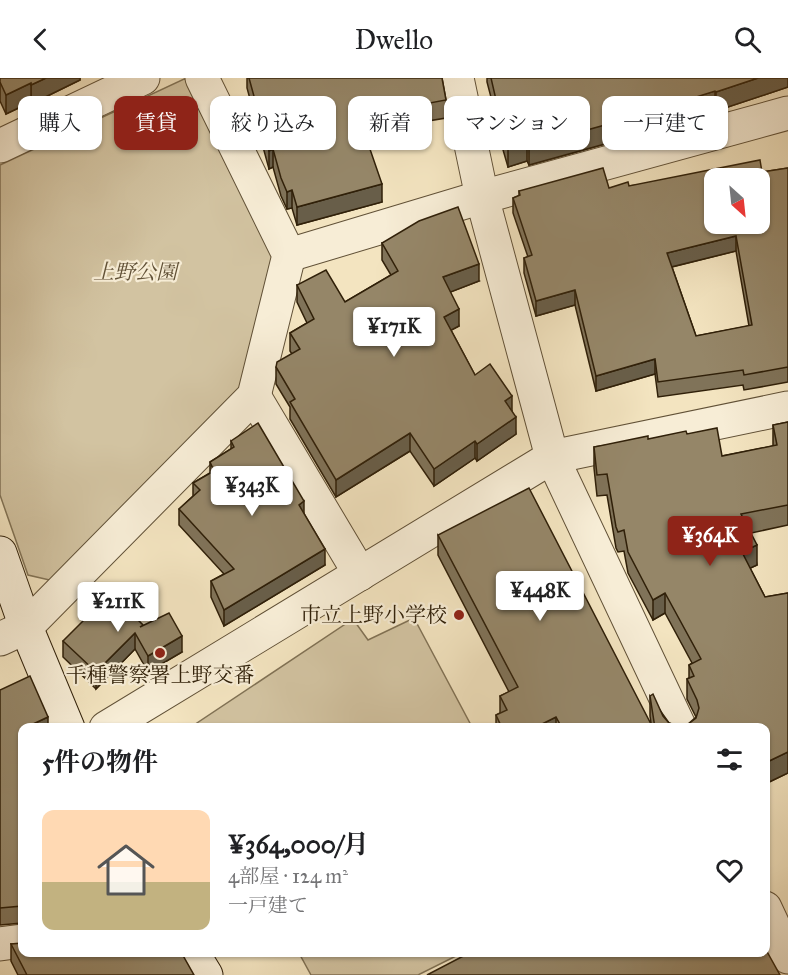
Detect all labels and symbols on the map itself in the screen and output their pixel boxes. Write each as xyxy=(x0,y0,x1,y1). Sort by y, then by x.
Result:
north arrow xyxy=(704,168,770,234)
park label: 上野公園 xyxy=(93,259,180,285)
pin: ¥171K xyxy=(352,307,436,358)
pin: ¥343K xyxy=(210,466,294,517)
pin: ¥364K xyxy=(668,516,752,567)
pin: ¥448K xyxy=(498,571,582,622)
pin: ¥211K xyxy=(76,582,160,633)
place label: 市立上野小学校 xyxy=(300,602,447,628)
marker: 市立上野小学校 xyxy=(452,608,466,622)
marker: 千種警察署上野交番 xyxy=(153,646,167,660)
place label: 千種警察署上野交番 xyxy=(66,662,255,688)

